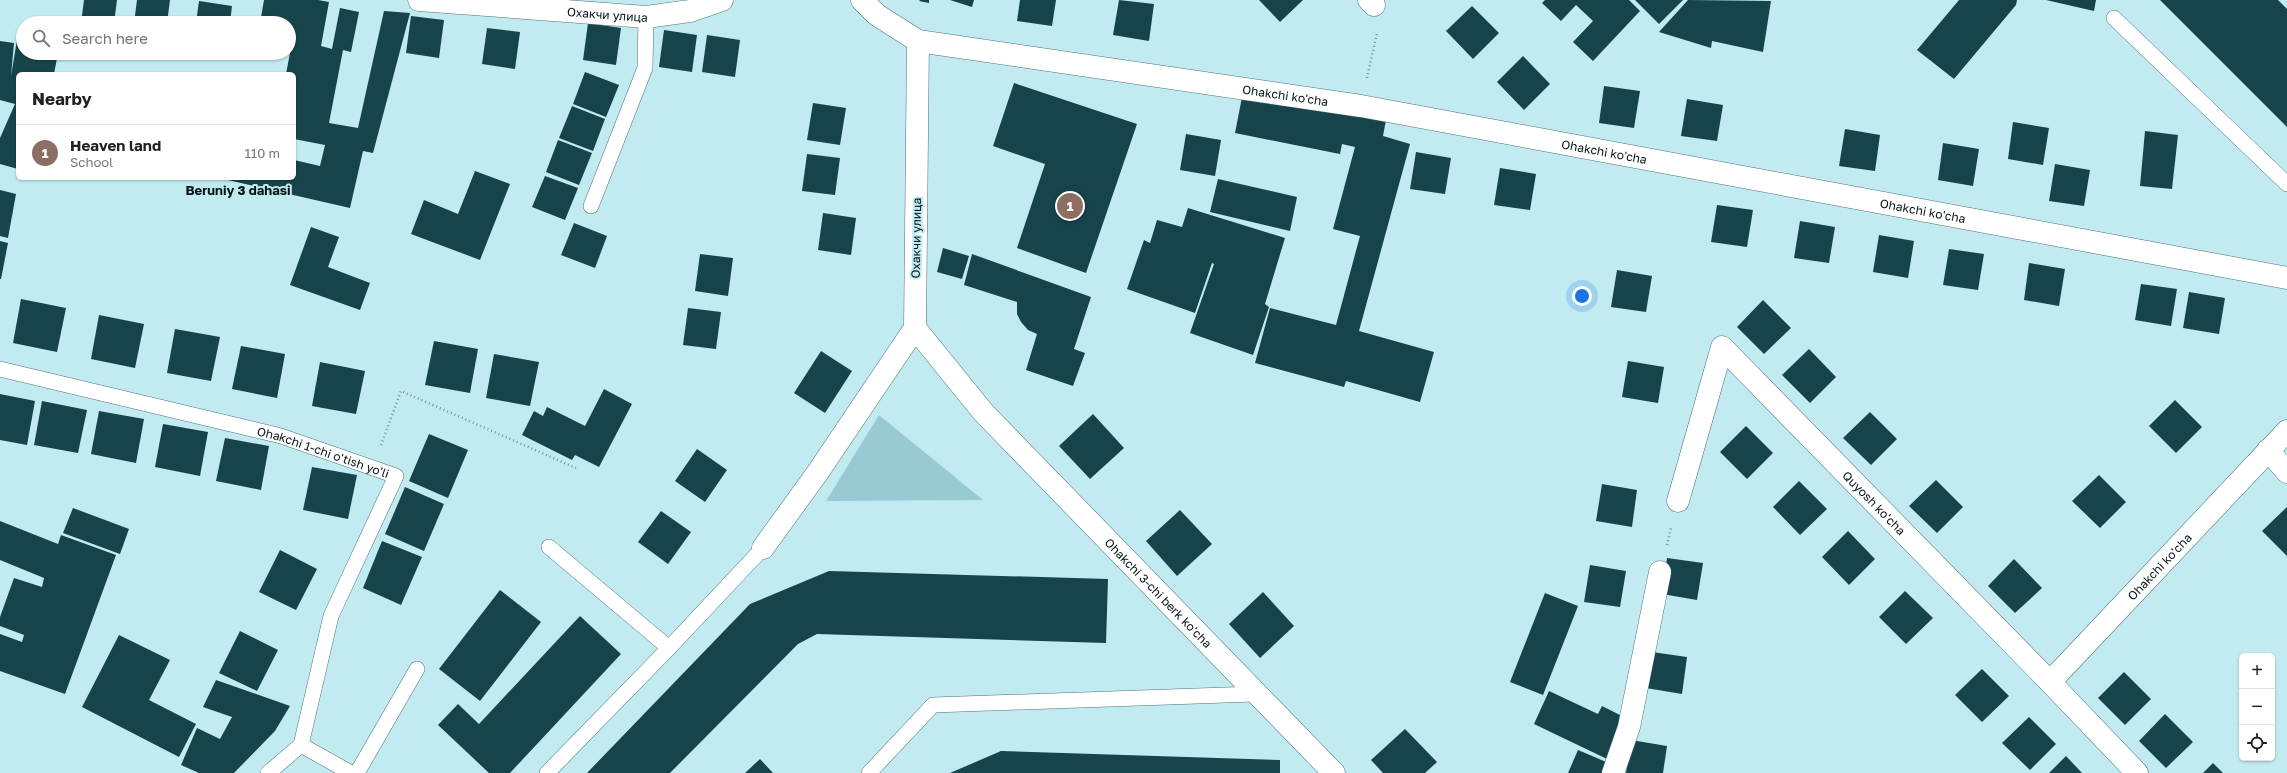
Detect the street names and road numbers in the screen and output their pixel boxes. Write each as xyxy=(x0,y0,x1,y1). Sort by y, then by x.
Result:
street label: Охакчи улица xyxy=(567,4,648,25)
street label: Ohakchi ko'cha xyxy=(1241,81,1329,109)
street label: Ohakchi ko'cha xyxy=(1560,136,1648,166)
street label: Ohakchi ko'cha xyxy=(1879,195,1967,226)
street label: Охакчи улица xyxy=(908,197,924,279)
street label: Ohakchi 1-chi o'tish yo'li xyxy=(256,423,392,481)
street label: Quyosh ko'cha xyxy=(1840,468,1909,538)
street label: Ohakchi ko'cha xyxy=(2124,530,2194,603)
street label: Ohakchi 3-chi berk ko'cha xyxy=(1102,535,1215,651)

